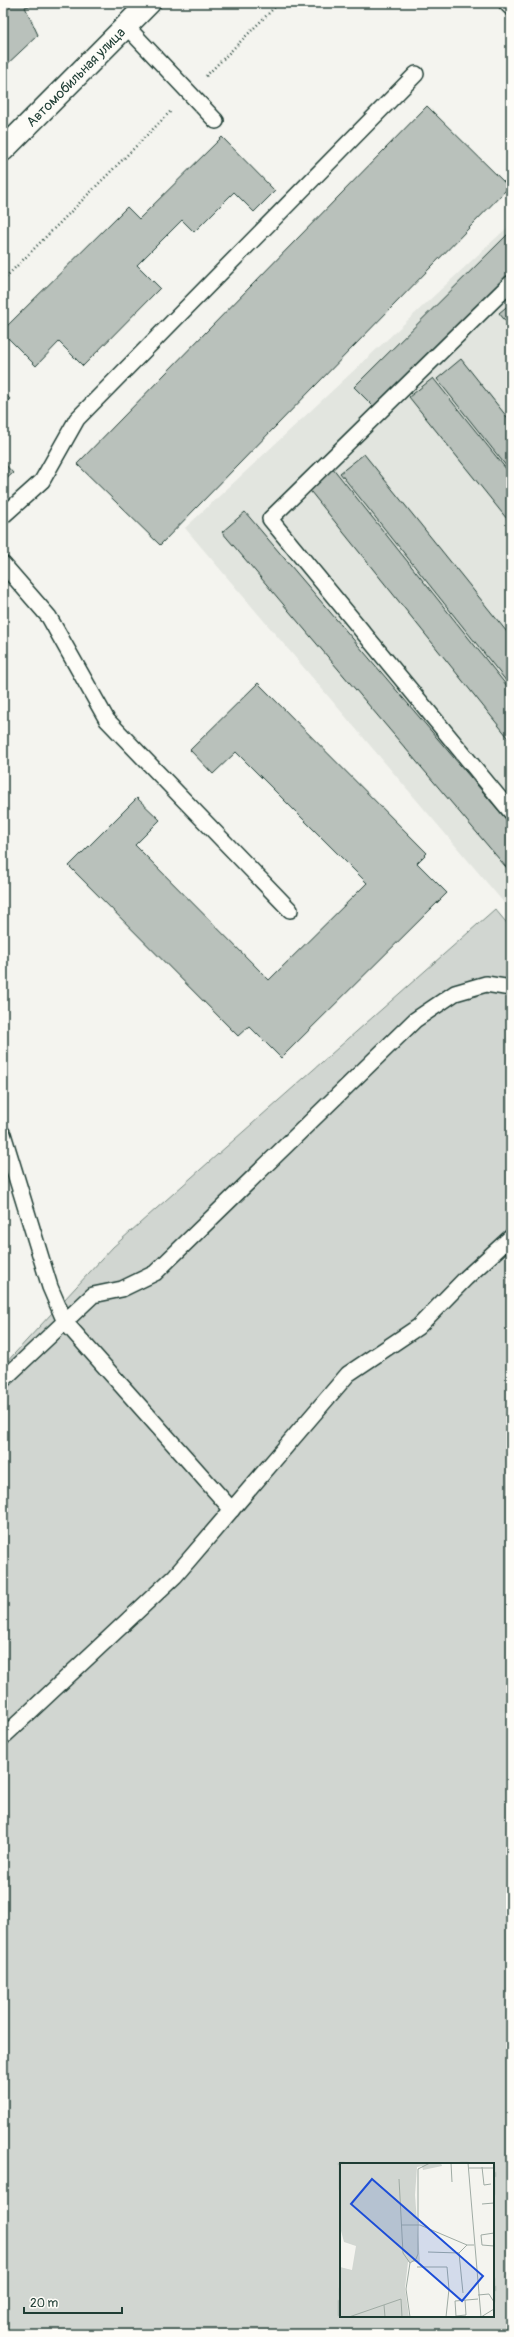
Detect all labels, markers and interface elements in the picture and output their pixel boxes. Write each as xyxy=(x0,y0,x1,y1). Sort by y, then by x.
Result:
street label: Автомобильная улица xyxy=(23,24,129,130)
inset map xyxy=(340,2163,494,2317)
scale bar xyxy=(24,2289,122,2315)
text: 20 m xyxy=(30,2296,59,2311)

